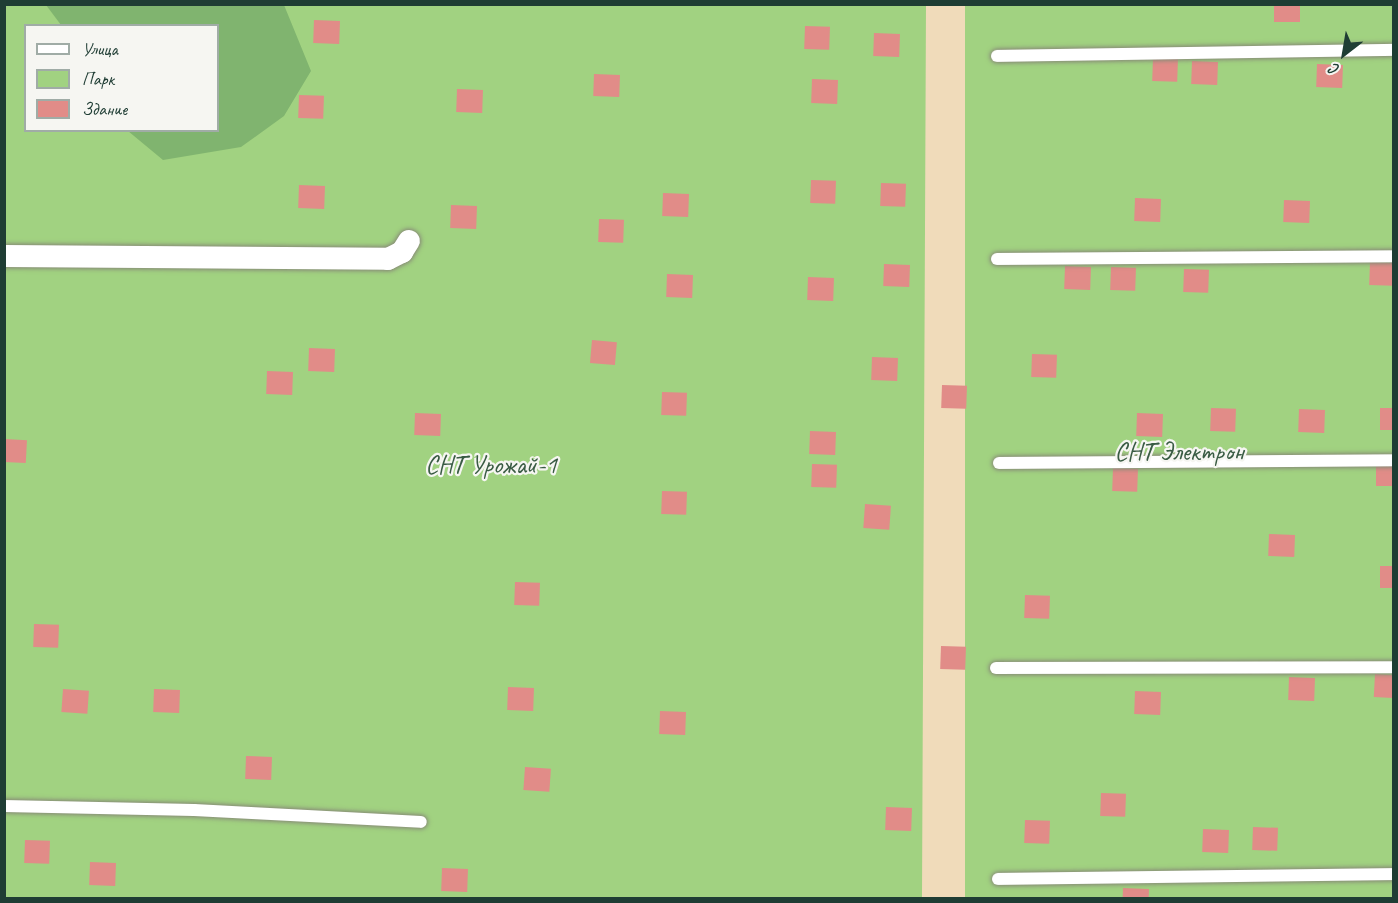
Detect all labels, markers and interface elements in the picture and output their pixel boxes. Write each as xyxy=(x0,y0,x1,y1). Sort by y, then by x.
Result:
legend xyxy=(24,24,219,132)
north arrow xyxy=(1314,24,1374,84)
text: Улица xyxy=(82,38,118,60)
text: С xyxy=(1326,59,1343,80)
text: Парк xyxy=(82,68,114,90)
text: Здание xyxy=(82,98,127,120)
park label: СНТ Электрон xyxy=(1114,436,1244,468)
park label: СНТ Урожай-1 xyxy=(425,449,557,481)

